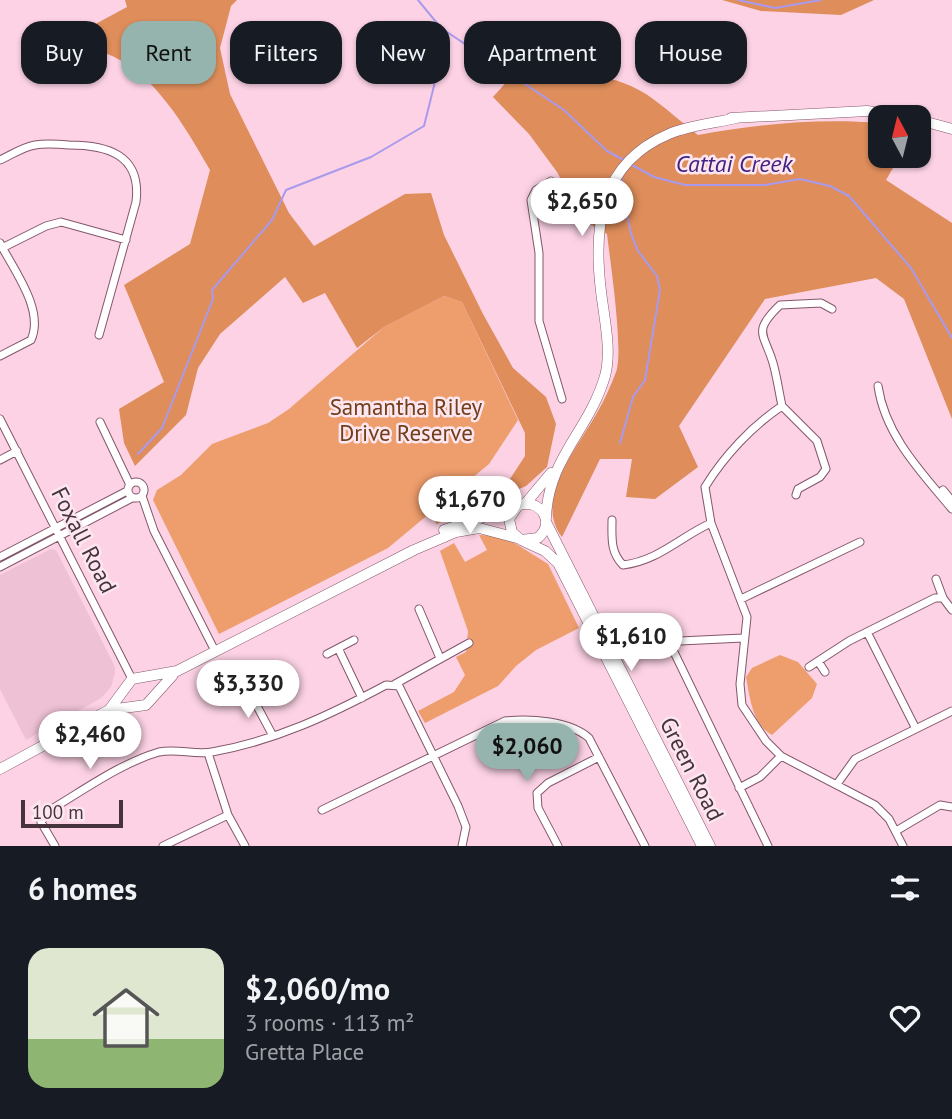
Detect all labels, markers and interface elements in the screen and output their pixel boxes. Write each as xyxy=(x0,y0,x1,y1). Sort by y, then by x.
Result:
chip: Buy xyxy=(21,21,107,84)
chip: Rent xyxy=(121,21,216,84)
chip: Filters xyxy=(230,21,342,84)
chip: New xyxy=(356,21,450,84)
chip: Apartment xyxy=(464,21,621,84)
chip: House xyxy=(635,21,747,84)
north arrow xyxy=(868,105,931,168)
map controls xyxy=(868,105,931,168)
water label: Cattai Creek xyxy=(676,148,793,179)
pin: $2,650 xyxy=(525,178,639,238)
text: $2,650 xyxy=(546,186,618,215)
park label: Samantha Riley Drive Reserve xyxy=(330,392,483,447)
pin: $1,670 xyxy=(413,476,527,536)
street label: Foxall Road xyxy=(45,482,124,598)
text: $1,670 xyxy=(434,484,506,513)
pin: $1,610 xyxy=(574,614,688,673)
text: $1,610 xyxy=(595,621,667,650)
pin: $3,330 xyxy=(191,660,305,720)
text: $3,330 xyxy=(212,668,284,697)
pin: $2,460 xyxy=(33,712,147,771)
street label: Green Road xyxy=(654,712,731,825)
text: $2,460 xyxy=(54,719,126,748)
pin: $2,060 xyxy=(470,724,584,783)
text: $2,060 xyxy=(491,731,563,760)
scale bar xyxy=(21,797,122,829)
text: 100 m xyxy=(32,800,84,824)
text: 6 homes xyxy=(28,869,137,908)
icon: filters xyxy=(886,869,924,907)
text: $2,060/mo xyxy=(245,969,390,1008)
icon: home xyxy=(84,976,168,1060)
icon: heart xyxy=(886,999,924,1037)
text: 3 rooms · 113 m² xyxy=(245,1008,414,1037)
text: Gretta Place xyxy=(245,1037,364,1066)

